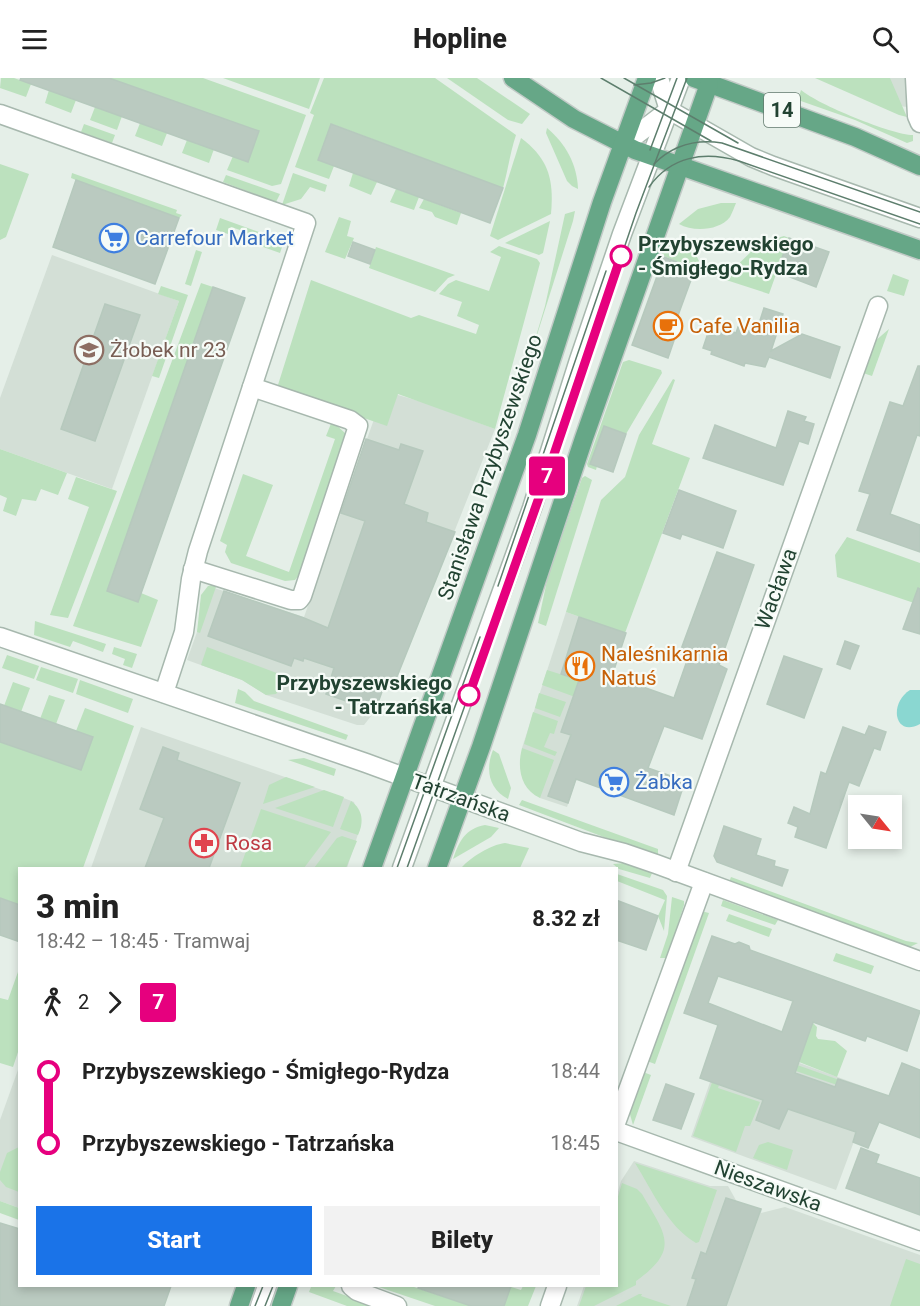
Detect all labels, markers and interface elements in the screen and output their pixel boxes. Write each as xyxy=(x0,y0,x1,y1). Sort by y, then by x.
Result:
icon: menu xyxy=(18,23,51,56)
text: Hopline xyxy=(413,23,507,55)
icon: search xyxy=(869,23,902,56)
road number: 14 xyxy=(764,93,800,127)
supermarket icon: Carrefour Market xyxy=(98,222,130,254)
place label: Carrefour Market xyxy=(135,226,294,250)
place label: Przybyszewskiego - Śmigłego-Rydza xyxy=(638,232,814,280)
marker: Przybyszewskiego - Śmigłego-Rydza xyxy=(610,245,632,267)
cafe icon: Cafe Vanilia xyxy=(652,310,684,342)
place label: Cafe Vanilia xyxy=(689,314,800,338)
street label: Stanisława Przybyszewskiego xyxy=(433,331,547,603)
school or university icon: Żłobek nr 23 xyxy=(73,334,105,366)
place label: Żłobek nr 23 xyxy=(110,338,227,362)
line badge: 7 xyxy=(528,456,566,496)
text: 7 xyxy=(541,464,553,488)
street label: Wacława xyxy=(750,545,802,633)
place label: Naleśnikarnia Natuś xyxy=(601,642,729,690)
restaurant icon: Naleśnikarnia Natuś xyxy=(564,650,596,682)
place label: Przybyszewskiego - Tatrzańska xyxy=(276,671,452,719)
marker: Przybyszewskiego - Tatrzańska xyxy=(458,684,480,706)
supermarket icon: Żabka xyxy=(598,766,630,798)
street label: Tatrzańska xyxy=(408,769,514,827)
place label: Żabka xyxy=(635,770,693,794)
north arrow xyxy=(848,795,902,849)
map controls xyxy=(848,795,902,849)
pharmacy icon: Rosa xyxy=(188,827,220,859)
place label: Rosa xyxy=(225,831,272,855)
text: 3 min xyxy=(36,887,119,926)
text: 8.32 zł xyxy=(532,906,600,931)
text: 18:42 – 18:45 · Tramwaj xyxy=(36,929,250,953)
icon: walk xyxy=(36,986,69,1019)
icon: forward xyxy=(98,986,131,1019)
text: 2 xyxy=(78,990,89,1014)
text: 7 xyxy=(152,990,164,1014)
text: Przybyszewskiego - Śmigłego-Rydza xyxy=(82,1059,449,1084)
text: 18:44 xyxy=(550,1059,600,1083)
text: Przybyszewskiego - Tatrzańska xyxy=(82,1131,394,1156)
text: 18:45 xyxy=(550,1131,600,1155)
street label: Nieszawska xyxy=(711,1155,825,1217)
button: Start xyxy=(36,1206,312,1275)
button: Bilety xyxy=(324,1206,600,1275)

